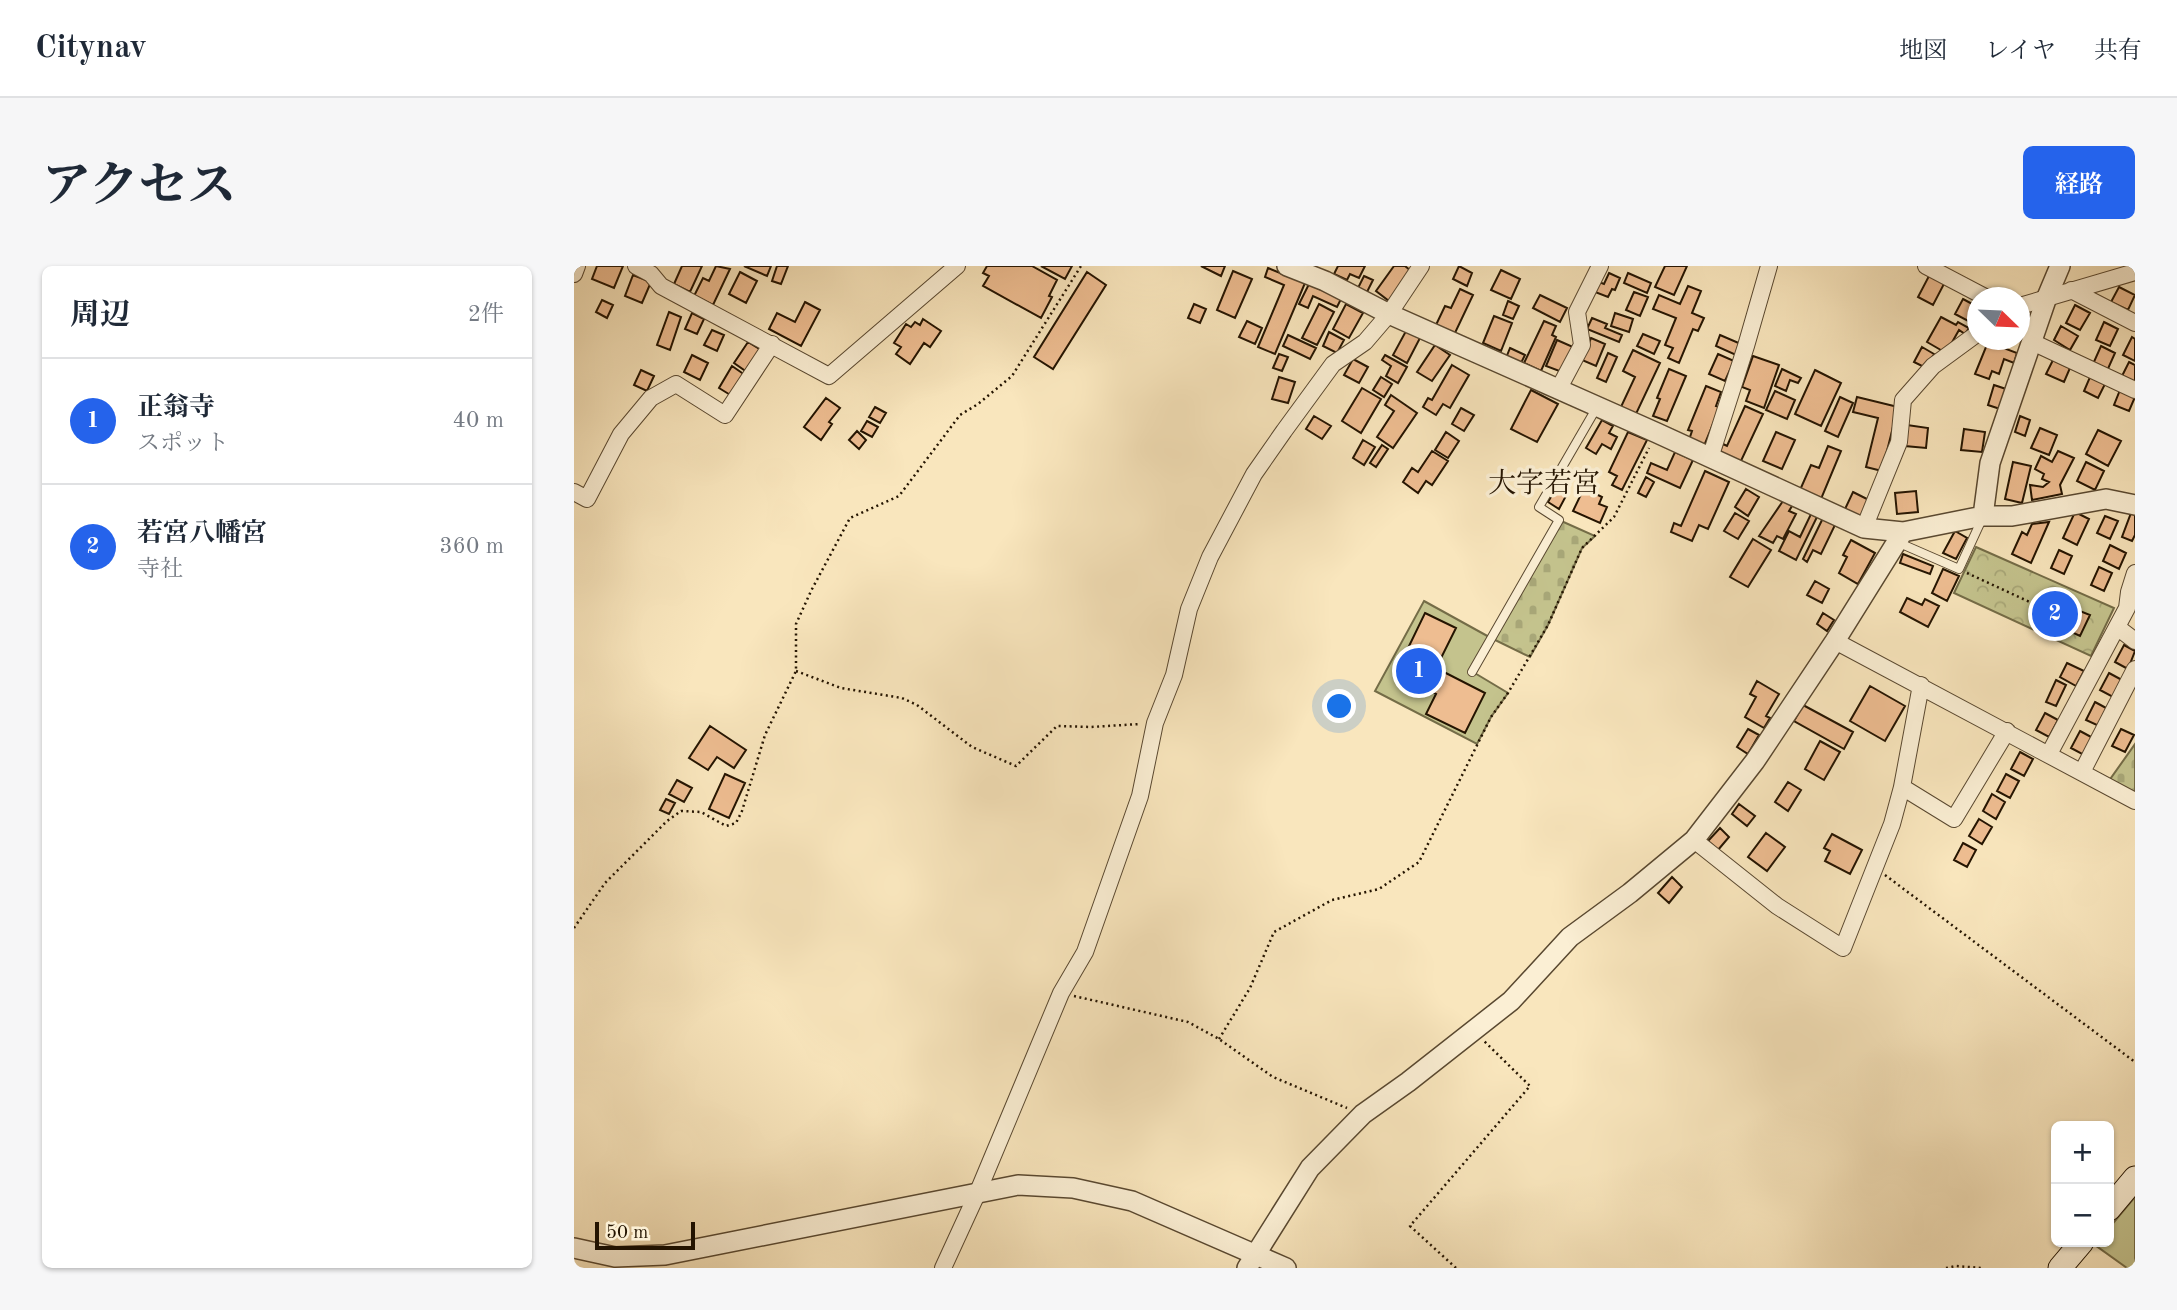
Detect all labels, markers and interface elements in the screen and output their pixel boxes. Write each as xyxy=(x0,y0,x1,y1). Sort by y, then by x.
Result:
text: Citynav xyxy=(35,32,147,65)
text: 地図 xyxy=(1899,40,1947,64)
text: レイヤ xyxy=(1985,40,2056,64)
text: 共有 xyxy=(2094,40,2142,64)
button: 経路 xyxy=(2023,146,2135,219)
text: アクセス xyxy=(42,164,237,213)
north arrow xyxy=(1967,287,2030,350)
text: 周辺 xyxy=(70,301,130,331)
text: 2件 xyxy=(468,303,504,326)
text: 正翁寺 xyxy=(137,395,215,421)
text: 1 xyxy=(86,409,100,432)
text: 40 m xyxy=(453,409,504,432)
text: スポット xyxy=(137,432,229,455)
district label: 大字若宮 xyxy=(1488,468,1600,499)
text: 若宮八幡宮 xyxy=(137,521,267,547)
text: 2 xyxy=(86,535,100,558)
text: 360 m xyxy=(439,535,504,558)
text: 寺社 xyxy=(137,558,183,581)
pin: 2 xyxy=(2032,588,2078,640)
pin: 1 xyxy=(1396,645,1442,697)
your location xyxy=(1322,689,1356,723)
map controls xyxy=(2051,1121,2114,1247)
button: + xyxy=(2051,1121,2114,1184)
button: − xyxy=(2051,1184,2114,1247)
scale bar xyxy=(595,1219,695,1251)
text: 50 m xyxy=(606,1224,648,1243)

